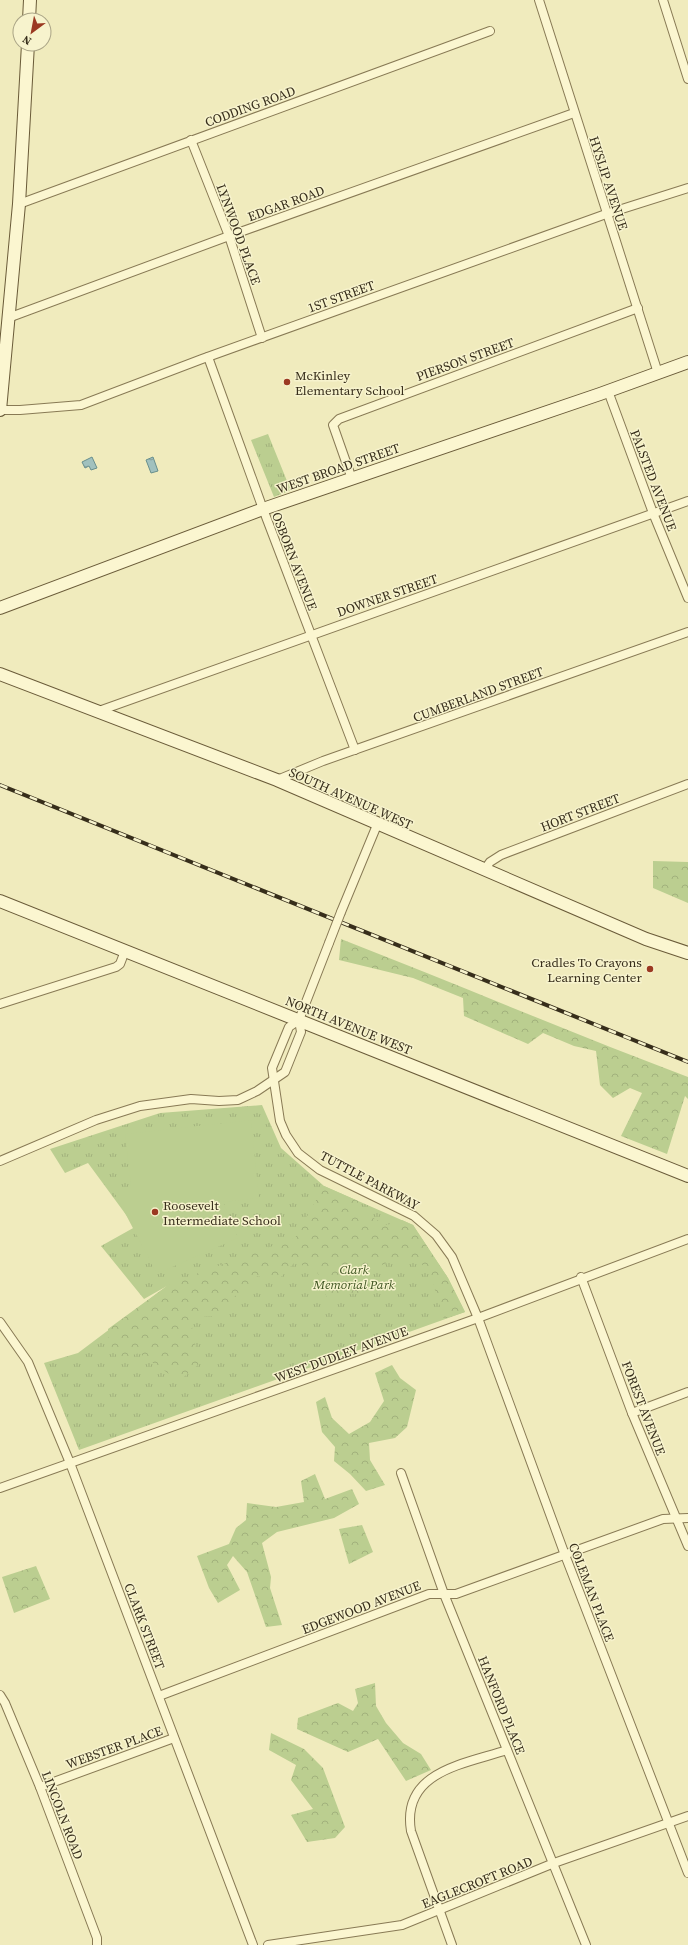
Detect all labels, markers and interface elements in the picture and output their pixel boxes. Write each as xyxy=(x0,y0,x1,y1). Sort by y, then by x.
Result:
north arrow xyxy=(12,12,52,52)
text: N xyxy=(20,32,34,49)
street label: CODDING ROAD xyxy=(202,82,298,131)
street label: HYSLIP AVENUE xyxy=(585,134,632,232)
street label: LYNWOOD PLACE xyxy=(212,181,265,287)
street label: EDGAR ROAD xyxy=(245,182,327,225)
street label: 1ST STREET xyxy=(305,276,377,316)
street label: PIERSON STREET xyxy=(414,334,517,385)
place label: McKinley Elementary School xyxy=(295,367,404,399)
marker: McKinley Elementary School xyxy=(282,377,292,387)
street label: PALSTED AVENUE xyxy=(626,427,681,534)
street label: WEST BROAD STREET xyxy=(274,439,402,498)
street label: OSBORN AVENUE xyxy=(268,510,321,613)
street label: DOWNER STREET xyxy=(334,570,440,621)
street label: CUMBERLAND STREET xyxy=(411,663,546,726)
street label: SOUTH AVENUE WEST xyxy=(286,764,415,833)
street label: HORT STREET xyxy=(538,789,623,835)
place label: Cradles To Crayons Learning Center xyxy=(531,954,642,986)
marker: Cradles To Crayons Learning Center xyxy=(645,964,655,974)
street label: NORTH AVENUE WEST xyxy=(283,992,415,1059)
street label: TUTTLE PARKWAY xyxy=(317,1147,423,1214)
place label: Roosevelt Intermediate School xyxy=(163,1197,281,1229)
marker: Roosevelt Intermediate School xyxy=(150,1207,160,1217)
park label: Clark Memorial Park xyxy=(312,1261,396,1293)
street label: WEST DUDLEY AVENUE xyxy=(272,1322,410,1387)
street label: FOREST AVENUE xyxy=(618,1359,669,1458)
street label: COLEMAN PLACE xyxy=(565,1540,618,1644)
street label: EDGEWOOD AVENUE xyxy=(299,1577,423,1638)
street label: CLARK STREET xyxy=(120,1581,169,1672)
street label: HANFORD PLACE xyxy=(474,1653,529,1757)
street label: WEBSTER PLACE xyxy=(63,1722,165,1773)
street label: LINCOLN ROAD xyxy=(38,1768,87,1862)
street label: EAGLECROFT ROAD xyxy=(419,1852,535,1912)

